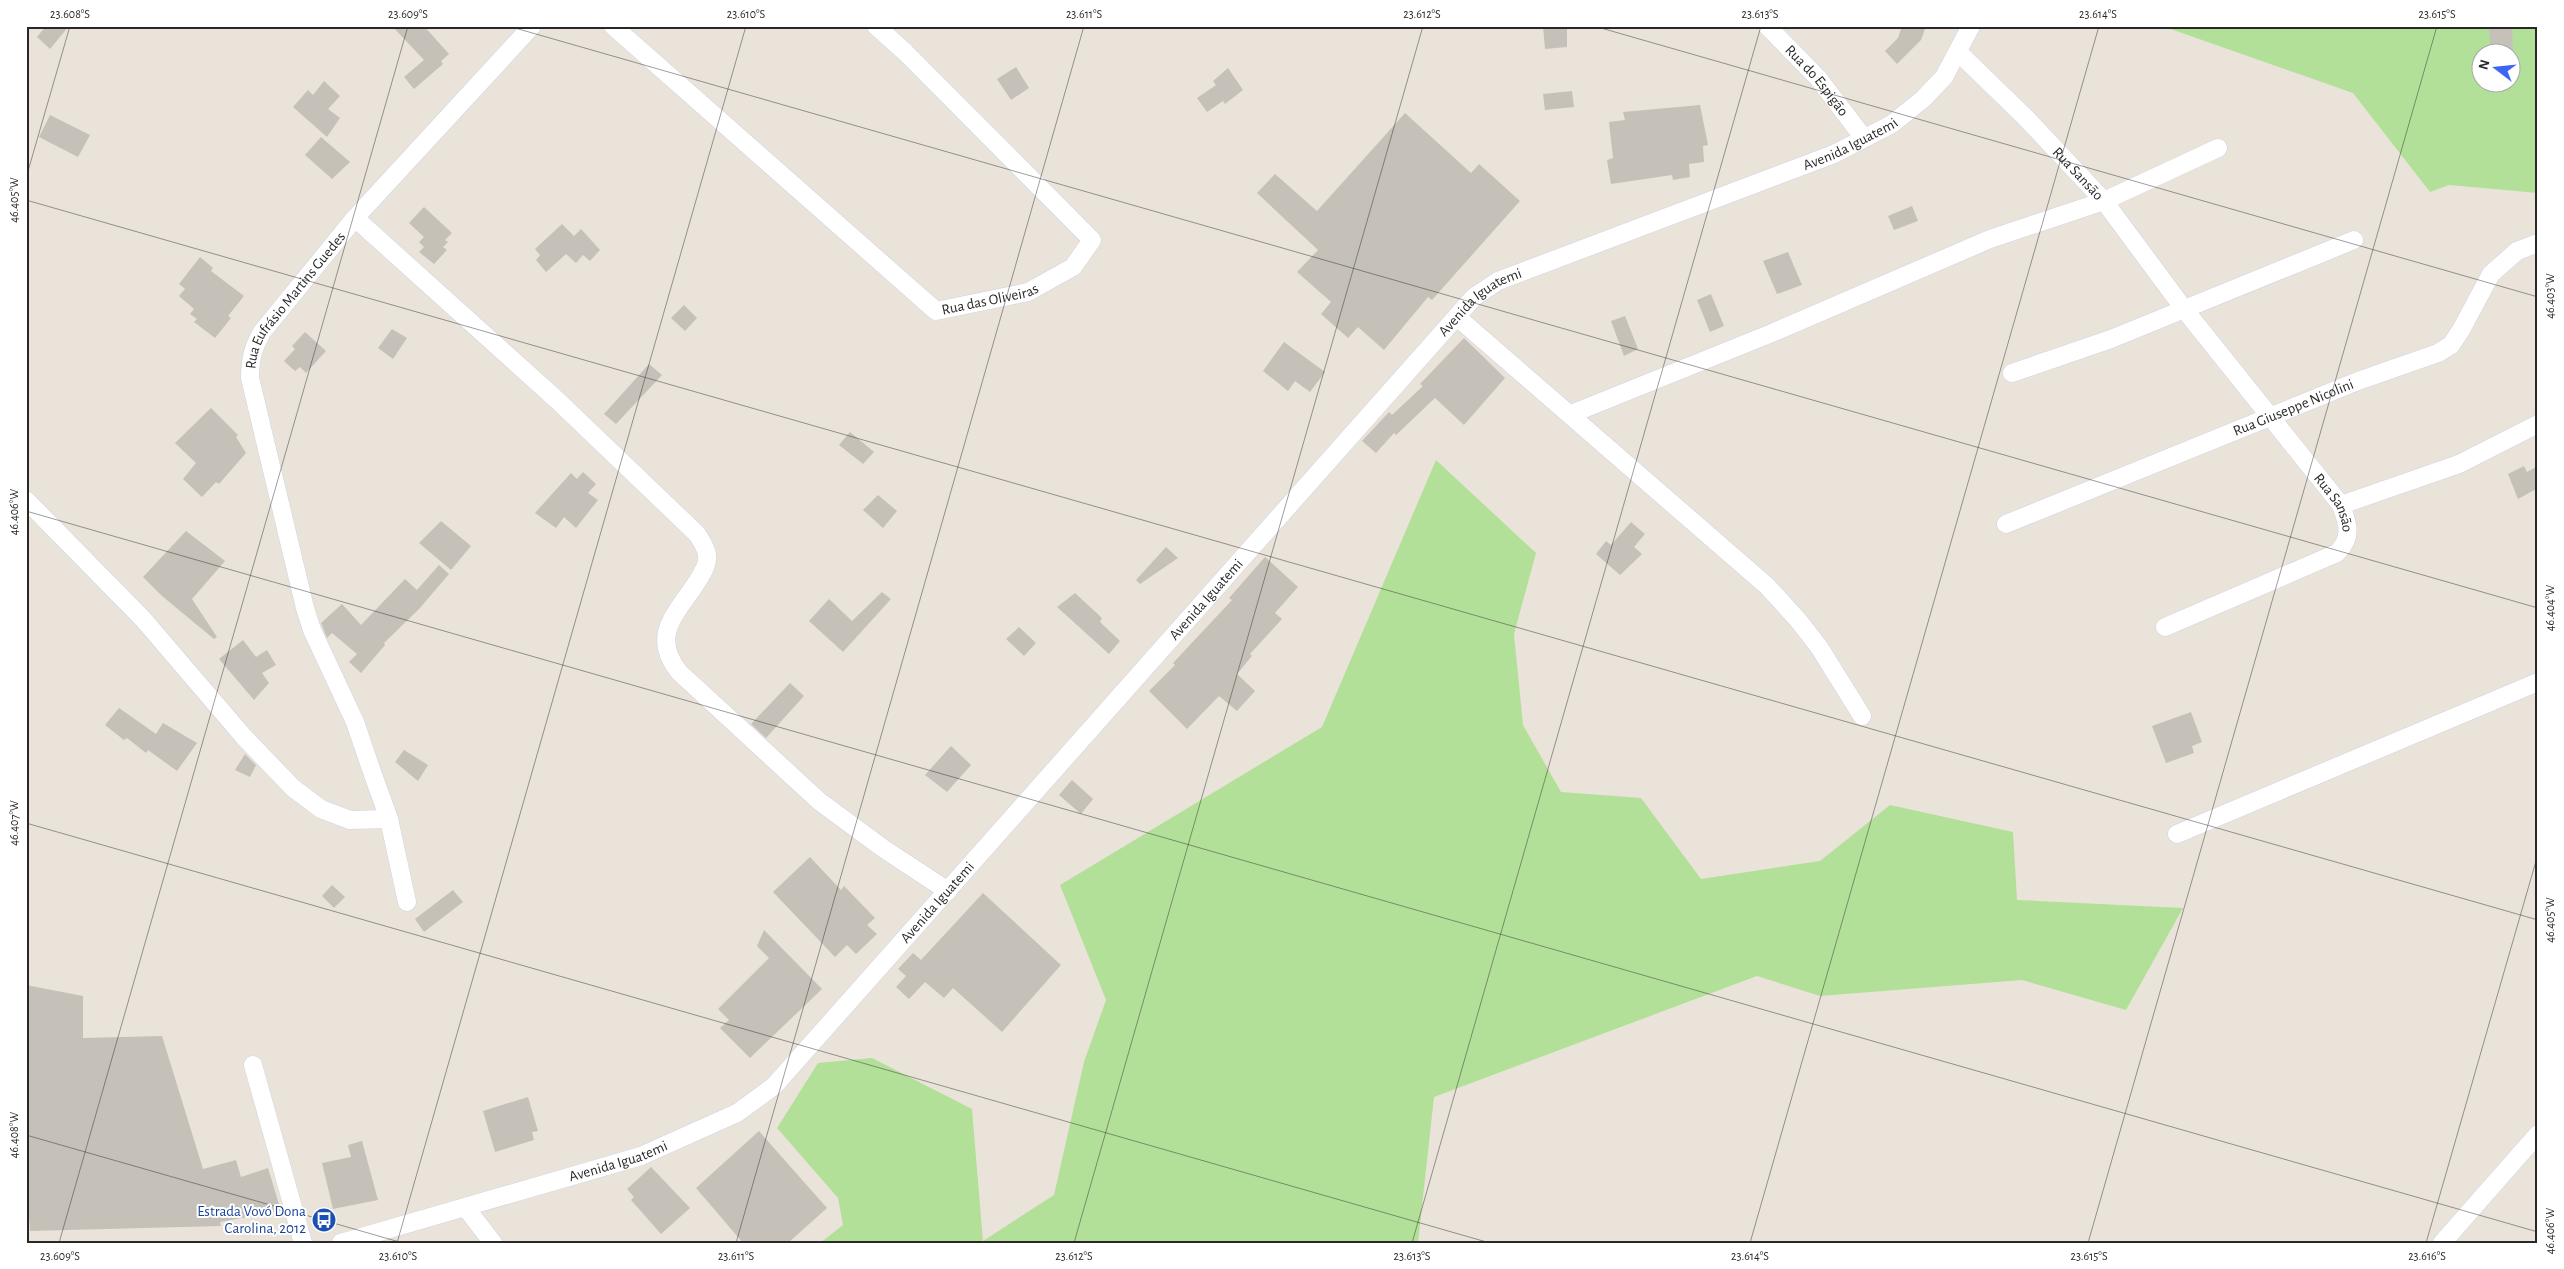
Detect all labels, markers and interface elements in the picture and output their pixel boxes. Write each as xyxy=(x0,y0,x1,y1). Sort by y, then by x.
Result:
text: 23.608°S xyxy=(50,8,90,20)
text: 23.609°S xyxy=(388,8,428,20)
text: 23.610°S xyxy=(727,8,766,20)
text: 23.611°S xyxy=(1066,8,1102,20)
text: 23.612°S xyxy=(1403,8,1441,20)
text: 23.613°S xyxy=(1741,8,1779,20)
text: 23.614°S xyxy=(2079,8,2117,20)
text: 23.615°S xyxy=(2418,8,2456,20)
street label: Rua do Espigão xyxy=(1783,42,1851,119)
north arrow xyxy=(2472,42,2522,92)
text: N xyxy=(2476,58,2493,71)
street label: Avenida Iguatemi xyxy=(1801,115,1901,173)
street label: Rua Sansão xyxy=(2050,144,2106,203)
text: 46.405°W xyxy=(8,177,20,223)
street label: Rua Eufrásio Martins Guedes xyxy=(243,229,348,370)
street label: Avenida Iguatemi xyxy=(1436,265,1523,339)
text: 46.403°W xyxy=(2544,273,2556,319)
street label: Rua das Oliveiras xyxy=(940,280,1041,317)
street label: Rua Giuseppe Nicolini xyxy=(2231,376,2356,438)
street label: Rua Sansão xyxy=(2311,470,2355,533)
text: 46.406°W xyxy=(8,489,20,535)
street label: Avenida Iguatemi xyxy=(1166,556,1246,643)
text: 46.404°W xyxy=(2544,585,2556,631)
text: 46.407°W xyxy=(8,800,20,846)
street label: Avenida Iguatemi xyxy=(897,859,977,946)
text: 46.405°W xyxy=(2544,897,2556,943)
text: 46.408°W xyxy=(8,1112,20,1158)
street label: Avenida Iguatemi xyxy=(567,1138,670,1184)
place label: Estrada Vovó Dona Carolina, 2012 xyxy=(197,1204,306,1236)
bus stop icon: Estrada Vovó Dona Carolina, 2012 xyxy=(311,1207,337,1233)
text: 46.406°W xyxy=(2544,1208,2556,1254)
text: 23.609°S xyxy=(40,1250,80,1262)
text: 23.610°S xyxy=(379,1250,418,1262)
text: 23.611°S xyxy=(718,1250,754,1262)
text: 23.612°S xyxy=(1055,1250,1093,1262)
text: 23.613°S xyxy=(1393,1250,1431,1262)
text: 23.614°S xyxy=(1731,1250,1769,1262)
text: 23.615°S xyxy=(2070,1250,2108,1262)
text: 23.616°S xyxy=(2408,1250,2446,1262)

